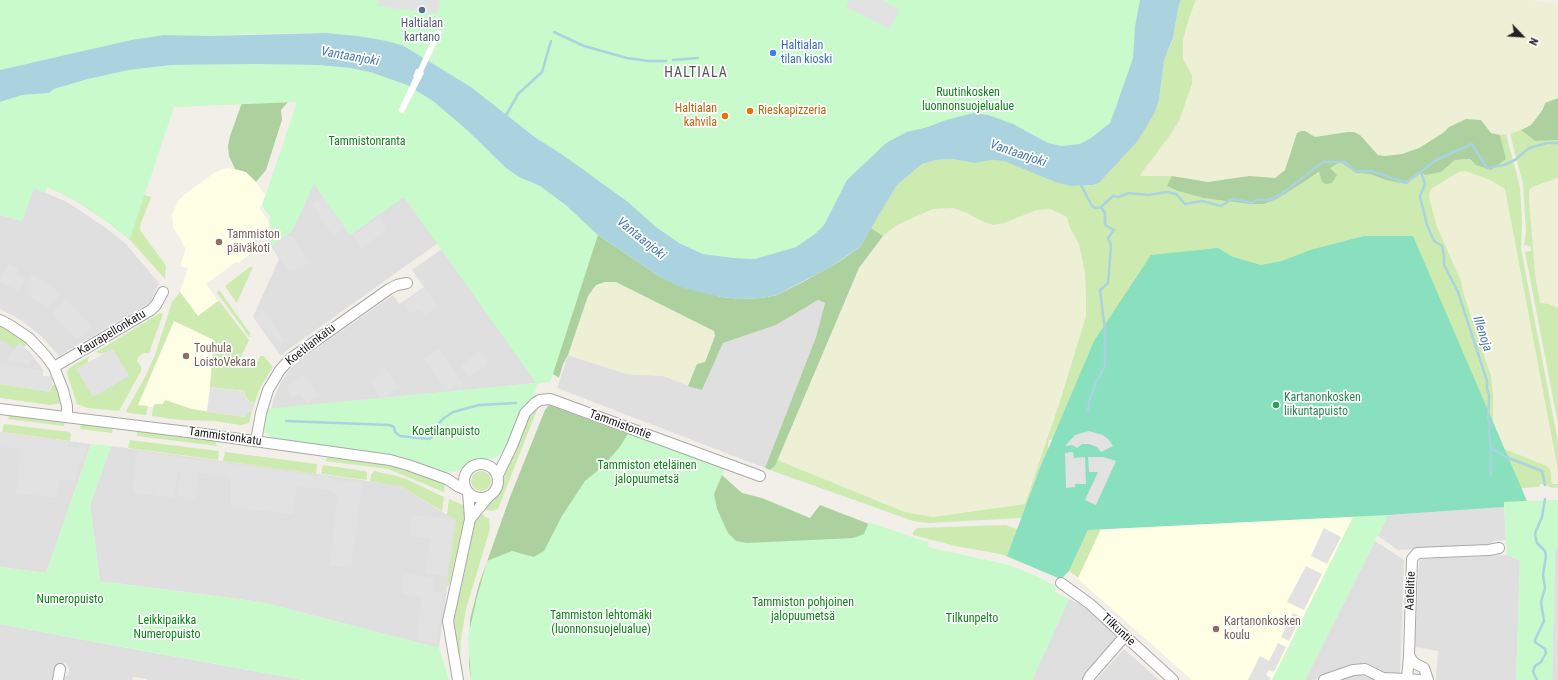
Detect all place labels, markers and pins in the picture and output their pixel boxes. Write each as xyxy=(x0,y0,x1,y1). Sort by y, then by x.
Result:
marker: Haltialan kartano xyxy=(417,5,427,15)
place label: Haltialan kartano xyxy=(401,17,443,45)
place label: Haltialan tilan kioski xyxy=(781,39,832,67)
marker: Haltialan tilan kioski xyxy=(768,48,778,58)
place label: Haltialan kahvila xyxy=(675,102,717,130)
place label: Rieskapizzeria xyxy=(758,104,826,118)
marker: Rieskapizzeria xyxy=(745,106,755,116)
marker: Haltialan kahvila xyxy=(720,111,730,121)
place label: Tammiston päiväkoti xyxy=(227,228,280,256)
marker: Tammiston päiväkoti xyxy=(214,237,224,247)
place label: Touhula LoistoVekara xyxy=(194,342,256,370)
marker: Touhula LoistoVekara xyxy=(181,351,191,361)
place label: Kartanonkosken liikuntapuisto xyxy=(1284,391,1361,419)
marker: Kartanonkosken liikuntapuisto xyxy=(1271,400,1281,410)
place label: Kartanonkosken koulu xyxy=(1224,615,1301,643)
marker: Kartanonkosken koulu xyxy=(1211,624,1221,634)

